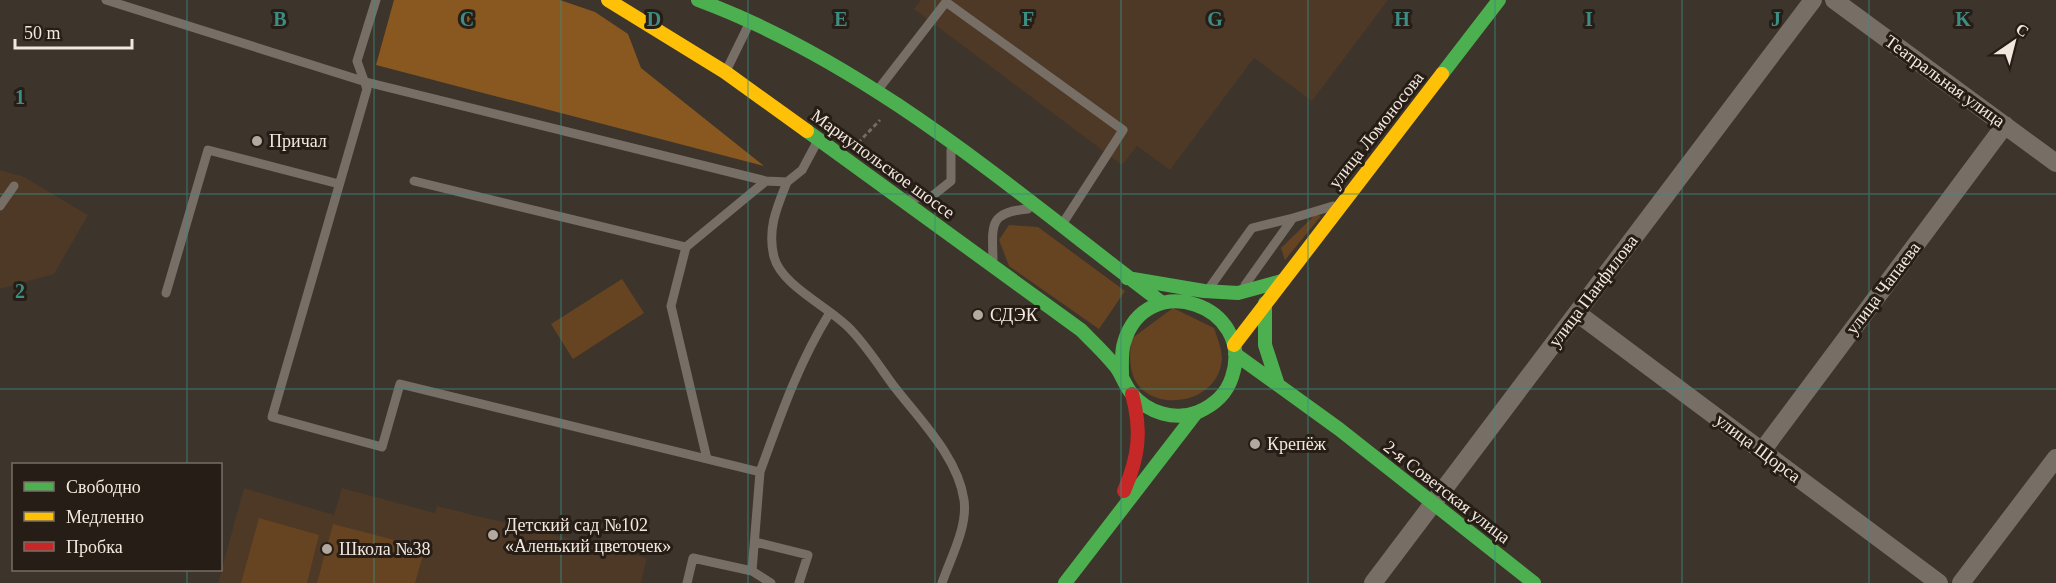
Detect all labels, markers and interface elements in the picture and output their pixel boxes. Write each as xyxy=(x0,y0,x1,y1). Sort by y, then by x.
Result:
text: B xyxy=(273,8,287,30)
text: C xyxy=(460,8,474,30)
text: D xyxy=(647,8,661,30)
text: E xyxy=(834,8,848,30)
text: F xyxy=(1022,8,1034,30)
text: G xyxy=(1207,8,1223,30)
text: H xyxy=(1394,8,1410,30)
text: I xyxy=(1585,8,1593,30)
text: J xyxy=(1771,8,1781,30)
text: K xyxy=(1955,8,1971,30)
scale bar xyxy=(15,12,132,50)
north arrow xyxy=(1984,12,2044,72)
text: С xyxy=(2013,20,2032,40)
text: 50 m xyxy=(24,23,61,43)
street label: Театральная улица xyxy=(1881,31,2009,131)
street label: улица Ломоносова xyxy=(1324,68,1428,192)
text: 1 xyxy=(15,86,25,108)
street label: Мариупольское шоссе xyxy=(807,105,959,223)
place label: Причал xyxy=(269,131,327,151)
marker: Причал xyxy=(250,134,264,148)
street label: улица Панфилова xyxy=(1544,231,1642,351)
street label: улица Чапаева xyxy=(1842,238,1924,338)
text: 2 xyxy=(15,280,25,302)
place label: СДЭК xyxy=(990,305,1039,325)
marker: СДЭК xyxy=(971,308,985,322)
street label: улица Щорса xyxy=(1712,410,1804,486)
place label: Крепёж xyxy=(1267,434,1327,454)
street label: 2-я Советская улица xyxy=(1380,436,1514,548)
marker: Крепёж xyxy=(1248,437,1262,451)
legend xyxy=(12,463,222,571)
text: Свободно xyxy=(66,477,141,497)
text: Медленно xyxy=(66,507,144,527)
place label: Детский сад №102 «Аленький цветочек» xyxy=(505,515,671,556)
marker: Детский сад №102 «Аленький цветочек» xyxy=(486,528,500,542)
text: Пробка xyxy=(66,537,123,557)
place label: Школа №38 xyxy=(339,539,430,559)
marker: Школа №38 xyxy=(320,542,334,556)

